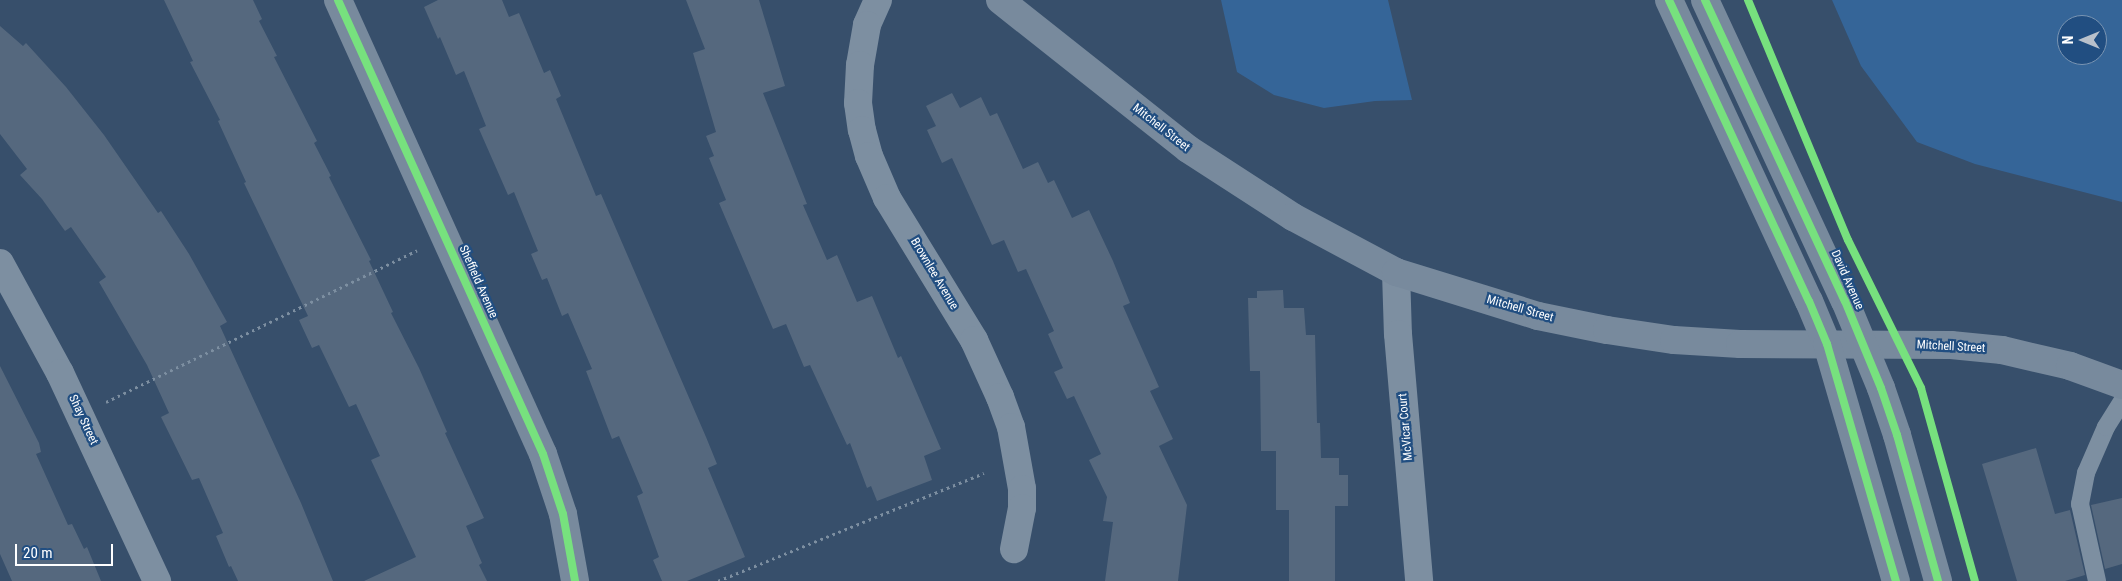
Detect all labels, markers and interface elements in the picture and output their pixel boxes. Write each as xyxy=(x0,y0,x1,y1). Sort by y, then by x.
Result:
north arrow xyxy=(2057,15,2107,65)
text: N xyxy=(2060,36,2076,44)
street label: Mitchell Street xyxy=(1129,101,1193,155)
street label: Brownlee Avenue xyxy=(907,236,961,312)
street label: Sheffield Avenue xyxy=(456,243,500,321)
street label: David Avenue xyxy=(1827,248,1867,312)
street label: Mitchell Street xyxy=(1485,293,1555,325)
street label: Mitchell Street xyxy=(1916,338,1986,356)
street label: Shay Street xyxy=(65,393,101,447)
street label: McVicar Court xyxy=(1396,393,1416,461)
scale bar xyxy=(18,534,115,566)
text: 20 m xyxy=(23,544,53,562)

